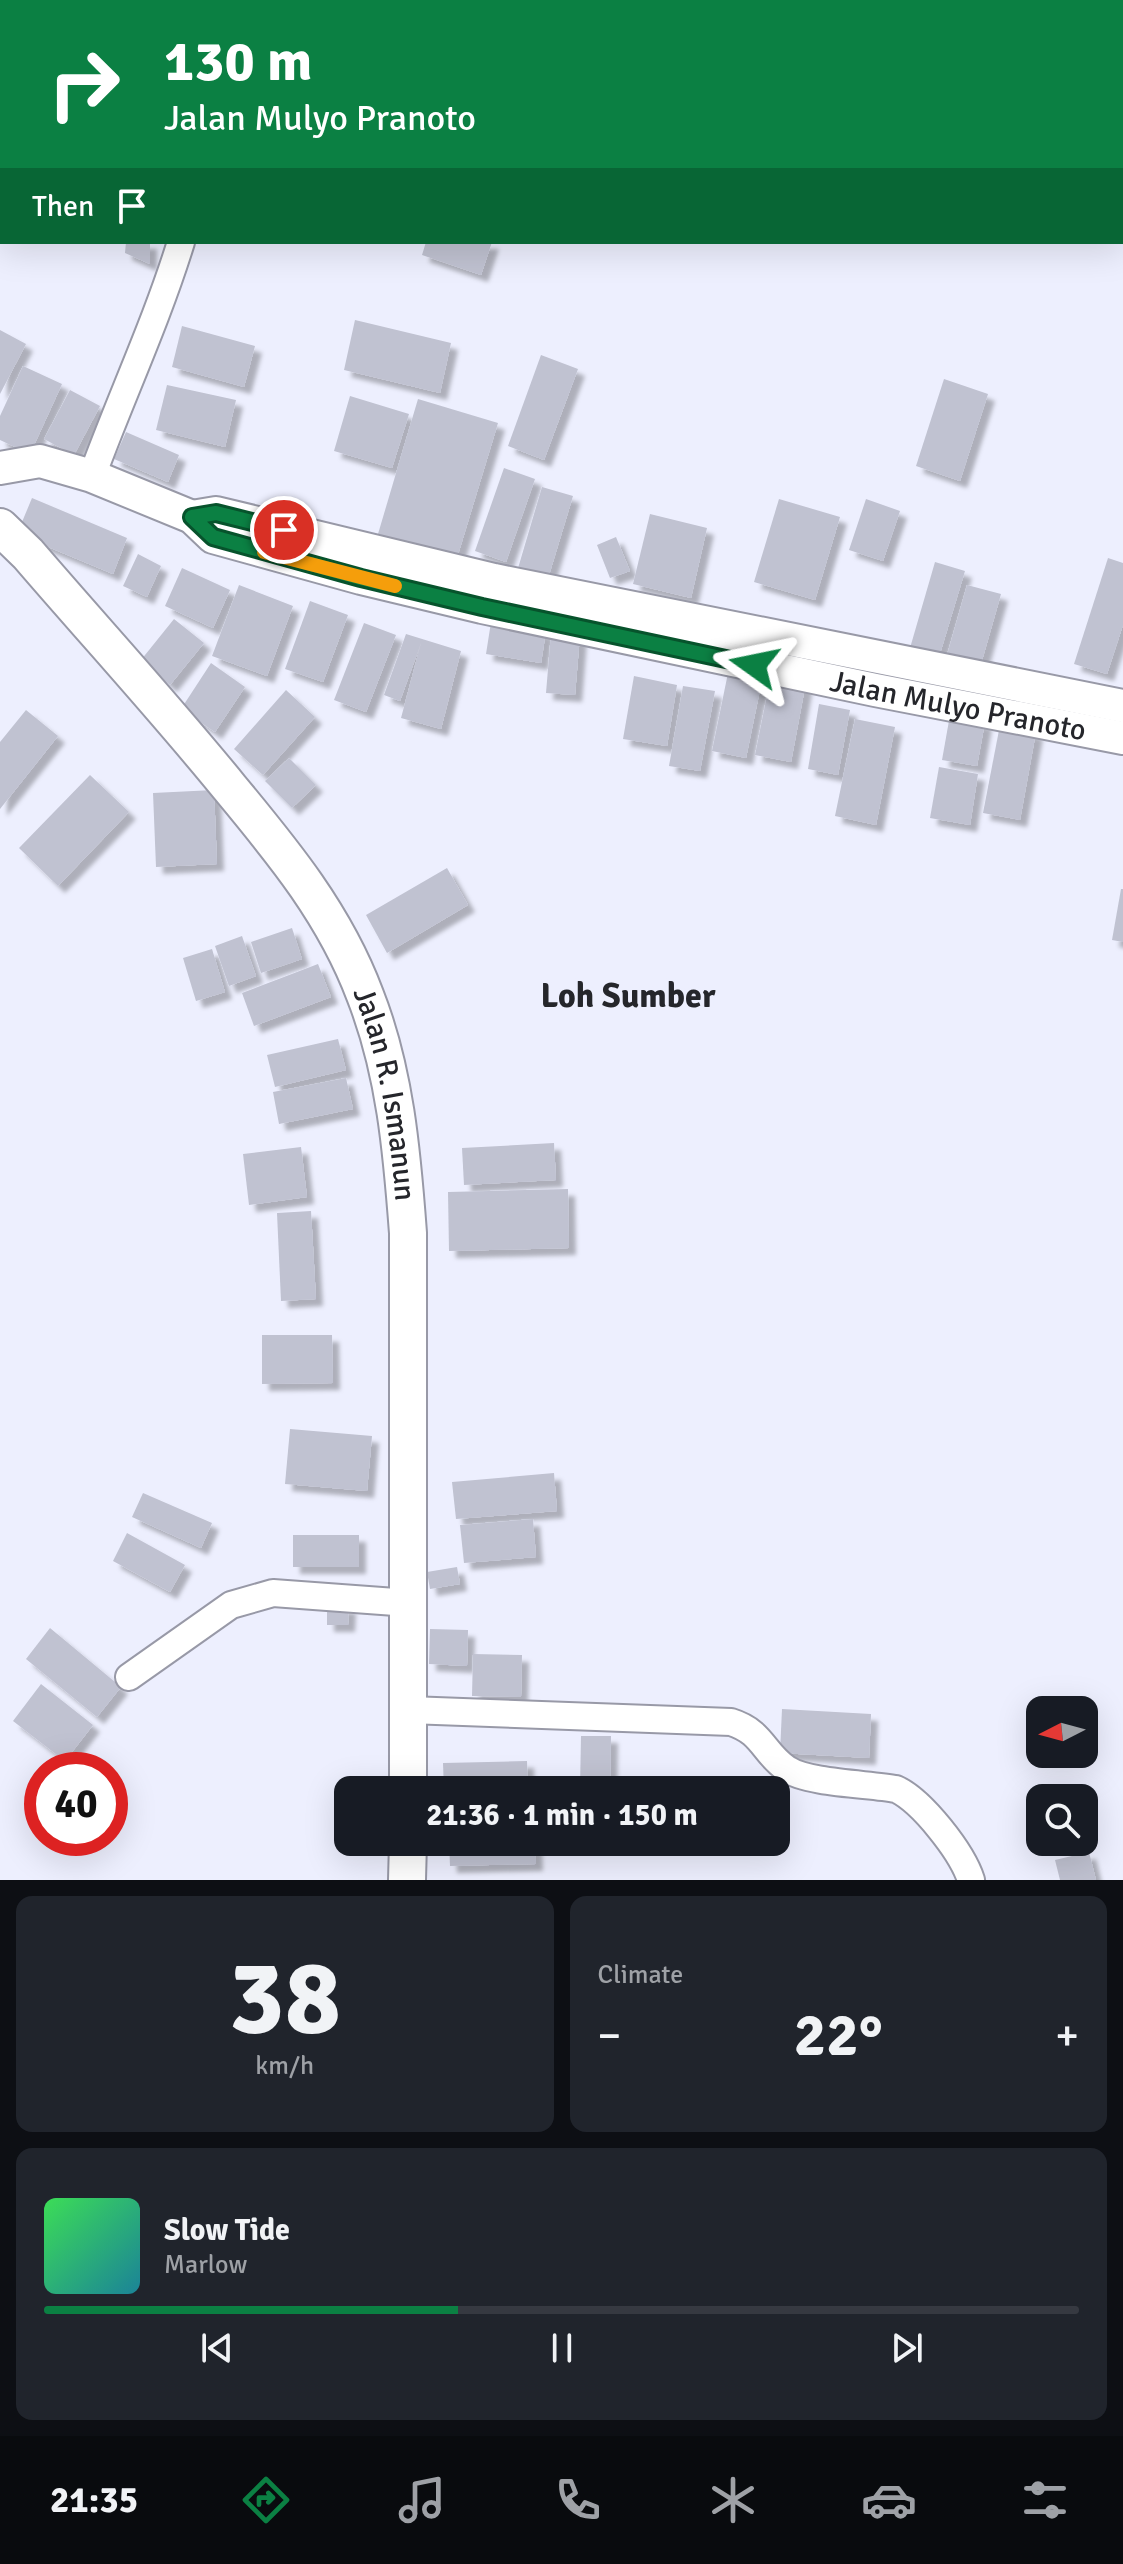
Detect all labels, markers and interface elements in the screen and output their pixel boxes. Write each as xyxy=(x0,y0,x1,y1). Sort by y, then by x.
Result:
text: 130 m xyxy=(164,27,312,96)
icon: right xyxy=(32,32,136,136)
text: Jalan Mulyo Pranoto xyxy=(164,96,476,141)
icon: arrive xyxy=(110,184,154,228)
text: Then xyxy=(32,188,94,225)
pin xyxy=(250,496,318,564)
icon: arrive xyxy=(262,508,306,552)
position arrow xyxy=(712,623,796,707)
street label: Jalan Mulyo Pranoto xyxy=(827,662,1089,749)
district label: Loh Sumber xyxy=(541,975,716,1017)
street label: Jalan R. Ismanun xyxy=(345,982,424,1202)
north arrow xyxy=(1026,1696,1098,1768)
map controls xyxy=(1026,1696,1098,1856)
speed limit sign: 40 xyxy=(24,1752,128,1856)
button: search xyxy=(1026,1784,1098,1856)
text: 21:36 · 1 min · 150 m xyxy=(426,1797,698,1834)
text: 38 xyxy=(229,1934,341,2062)
text: Climate xyxy=(598,1959,683,1991)
text: 22° xyxy=(794,1999,883,2073)
text: − xyxy=(598,2009,621,2063)
text: + xyxy=(1055,2009,1079,2063)
text: km/h xyxy=(255,2050,314,2082)
text: Slow Tide xyxy=(164,2212,290,2249)
text: Marlow xyxy=(164,2249,247,2281)
icon: previous xyxy=(195,2326,239,2370)
icon: pause xyxy=(540,2326,584,2370)
icon: next xyxy=(885,2326,929,2370)
icon: directions xyxy=(238,2472,294,2528)
icon: music xyxy=(394,2472,450,2528)
icon: phone xyxy=(550,2472,606,2528)
icon: climate xyxy=(705,2472,761,2528)
icon: car xyxy=(861,2472,917,2528)
icon: filters xyxy=(1017,2472,1073,2528)
text: 21:35 xyxy=(50,2478,138,2523)

